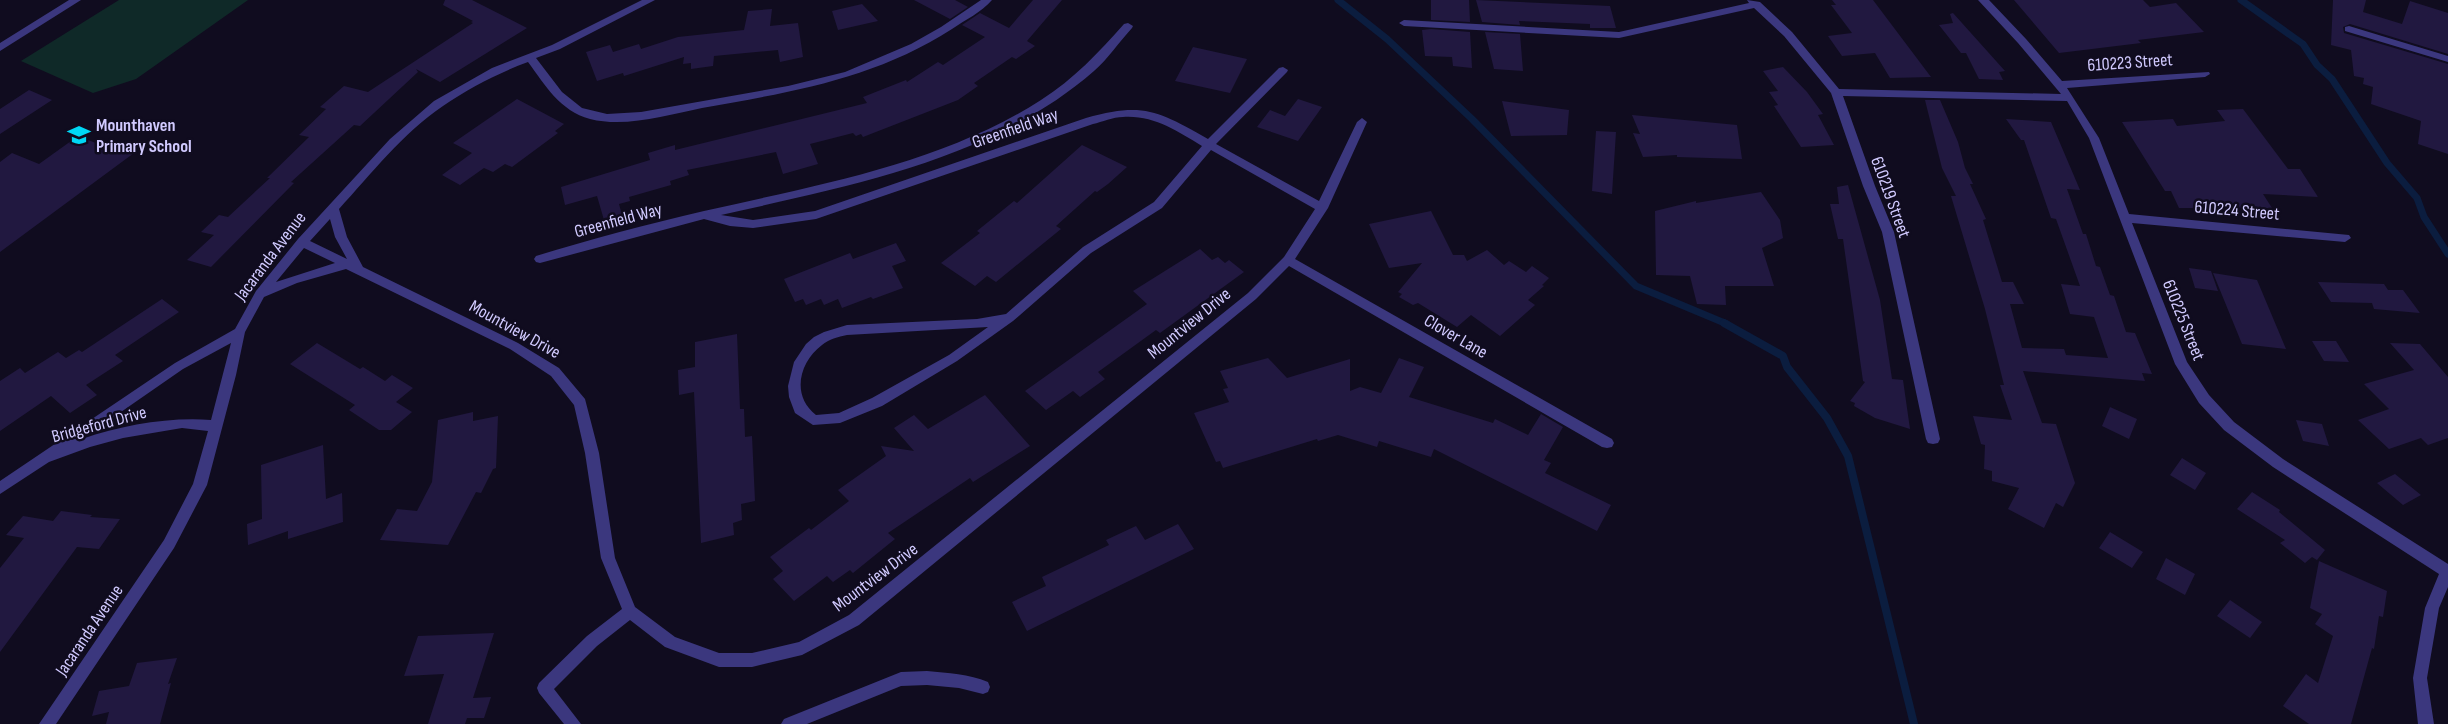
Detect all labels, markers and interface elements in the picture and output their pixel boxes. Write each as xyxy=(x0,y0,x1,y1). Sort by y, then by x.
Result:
street label: 610223 Street xyxy=(2087,49,2174,76)
street label: Greenfield Way xyxy=(969,104,1061,153)
place label: Mounthaven Primary School xyxy=(96,115,192,157)
school or university icon: Mounthaven Primary School xyxy=(66,122,92,148)
street label: 610219 Street xyxy=(1866,154,1915,241)
street label: 610224 Street xyxy=(2194,196,2281,225)
street label: Greenfield Way xyxy=(572,199,664,242)
street label: Jacaranda Avenue xyxy=(230,208,310,305)
street label: 610225 Street xyxy=(2158,277,2209,364)
street label: Mountview Drive xyxy=(1143,283,1235,363)
street label: Mountview Drive xyxy=(466,296,564,363)
street label: Clover Lane xyxy=(1420,310,1491,363)
street label: Bridgeford Drive xyxy=(49,402,149,447)
street label: Mountview Drive xyxy=(829,539,922,616)
street label: Jacaranda Avenue xyxy=(51,581,128,681)

